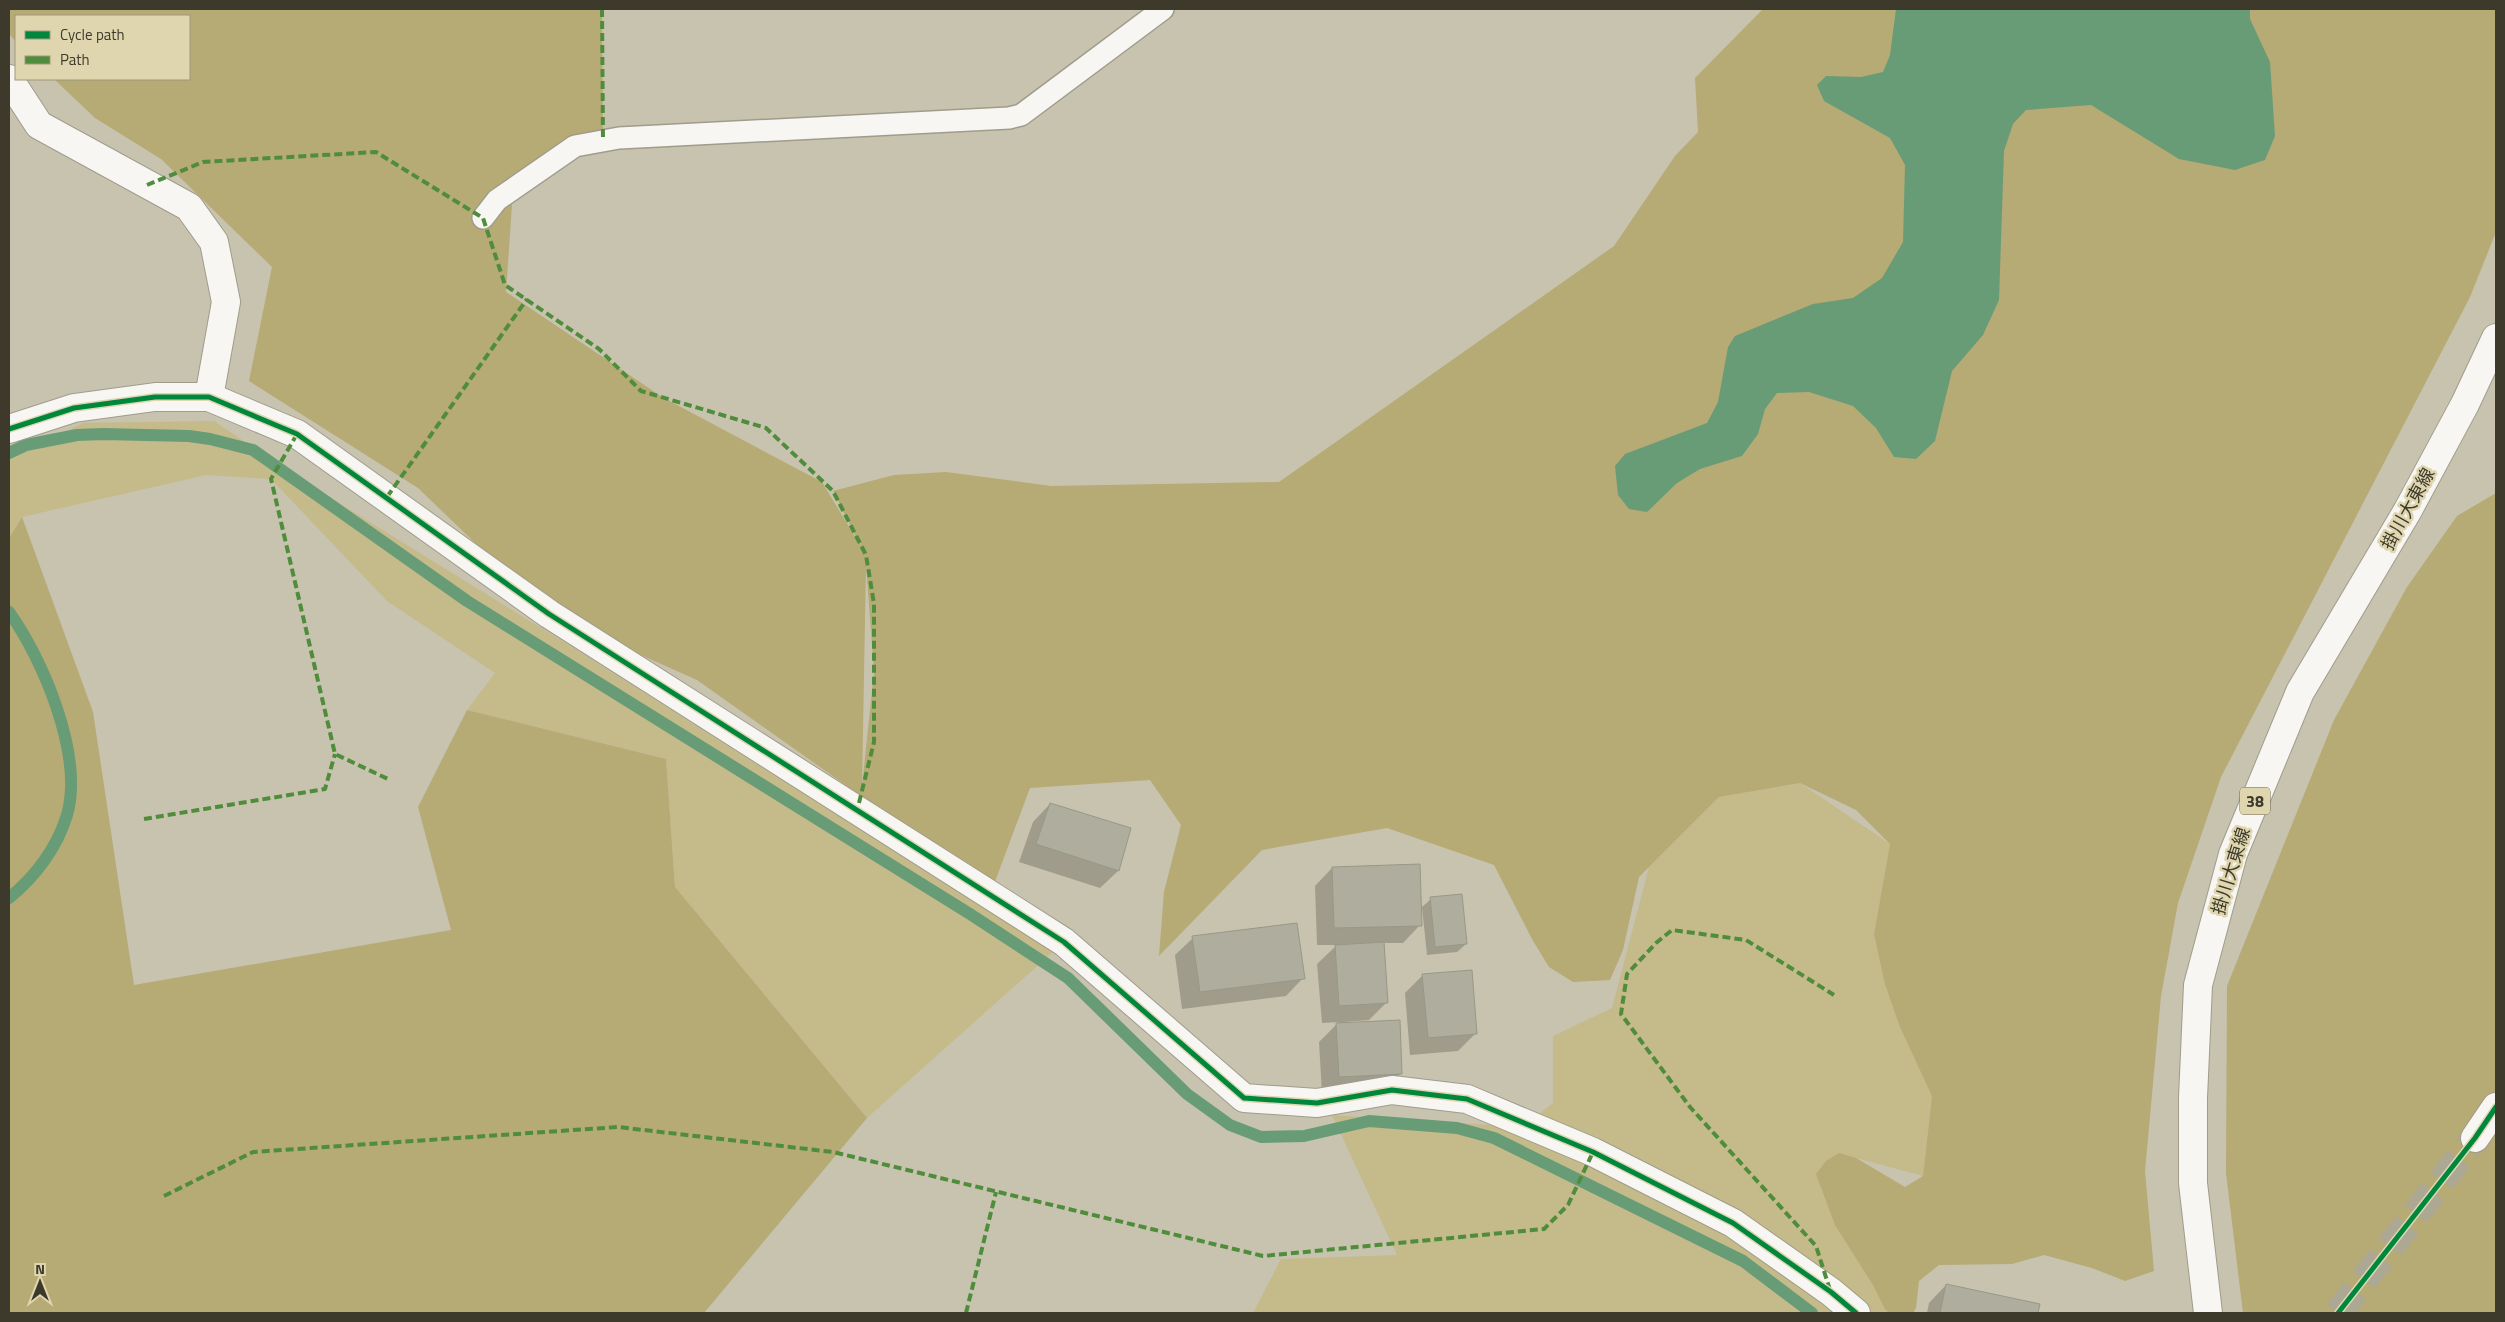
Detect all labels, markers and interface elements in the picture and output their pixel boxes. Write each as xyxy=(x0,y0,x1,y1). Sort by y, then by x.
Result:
legend xyxy=(15,15,190,80)
text: Cycle path xyxy=(60,23,125,46)
text: Path xyxy=(60,48,90,71)
street label: 掛川大東線 xyxy=(2374,463,2441,555)
road number: 38 xyxy=(2240,788,2270,814)
street label: 掛川大東線 xyxy=(2204,824,2257,918)
north arrow xyxy=(15,1257,65,1307)
text: N xyxy=(35,1258,45,1279)

